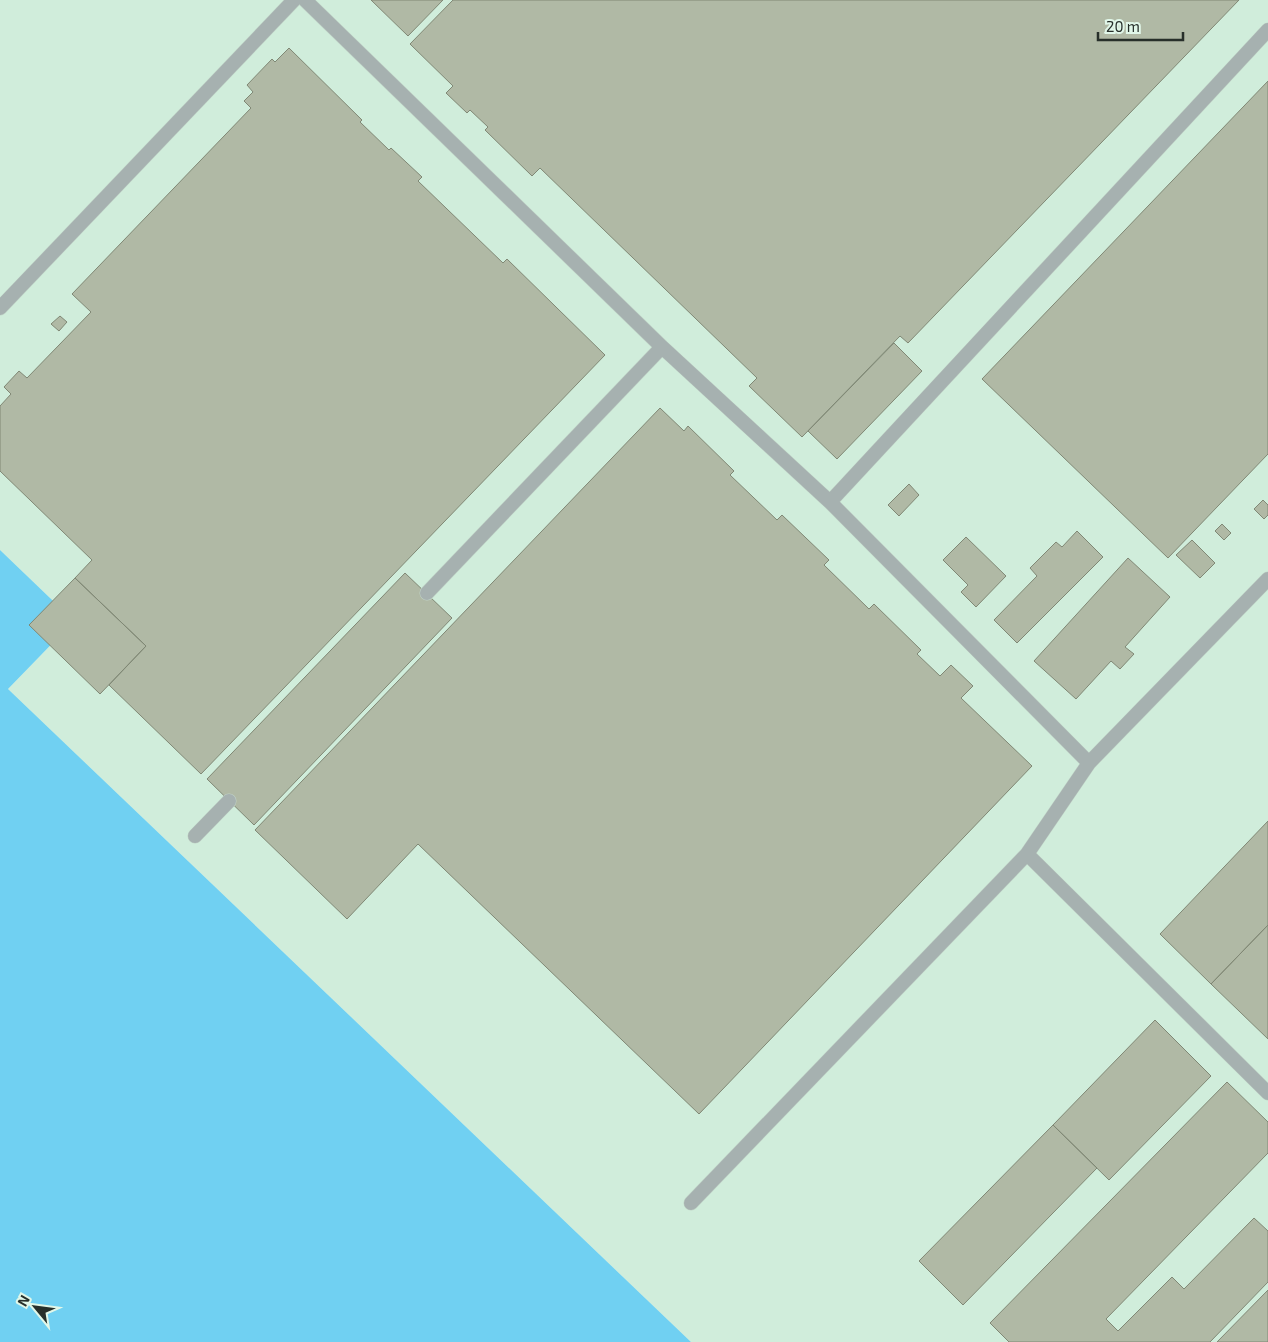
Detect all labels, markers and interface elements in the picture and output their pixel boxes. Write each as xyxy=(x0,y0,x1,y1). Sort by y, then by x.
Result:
scale bar xyxy=(1098,10,1183,42)
text: 20 m xyxy=(1106,17,1140,35)
north arrow xyxy=(10,1282,60,1332)
text: N xyxy=(13,1292,33,1309)

